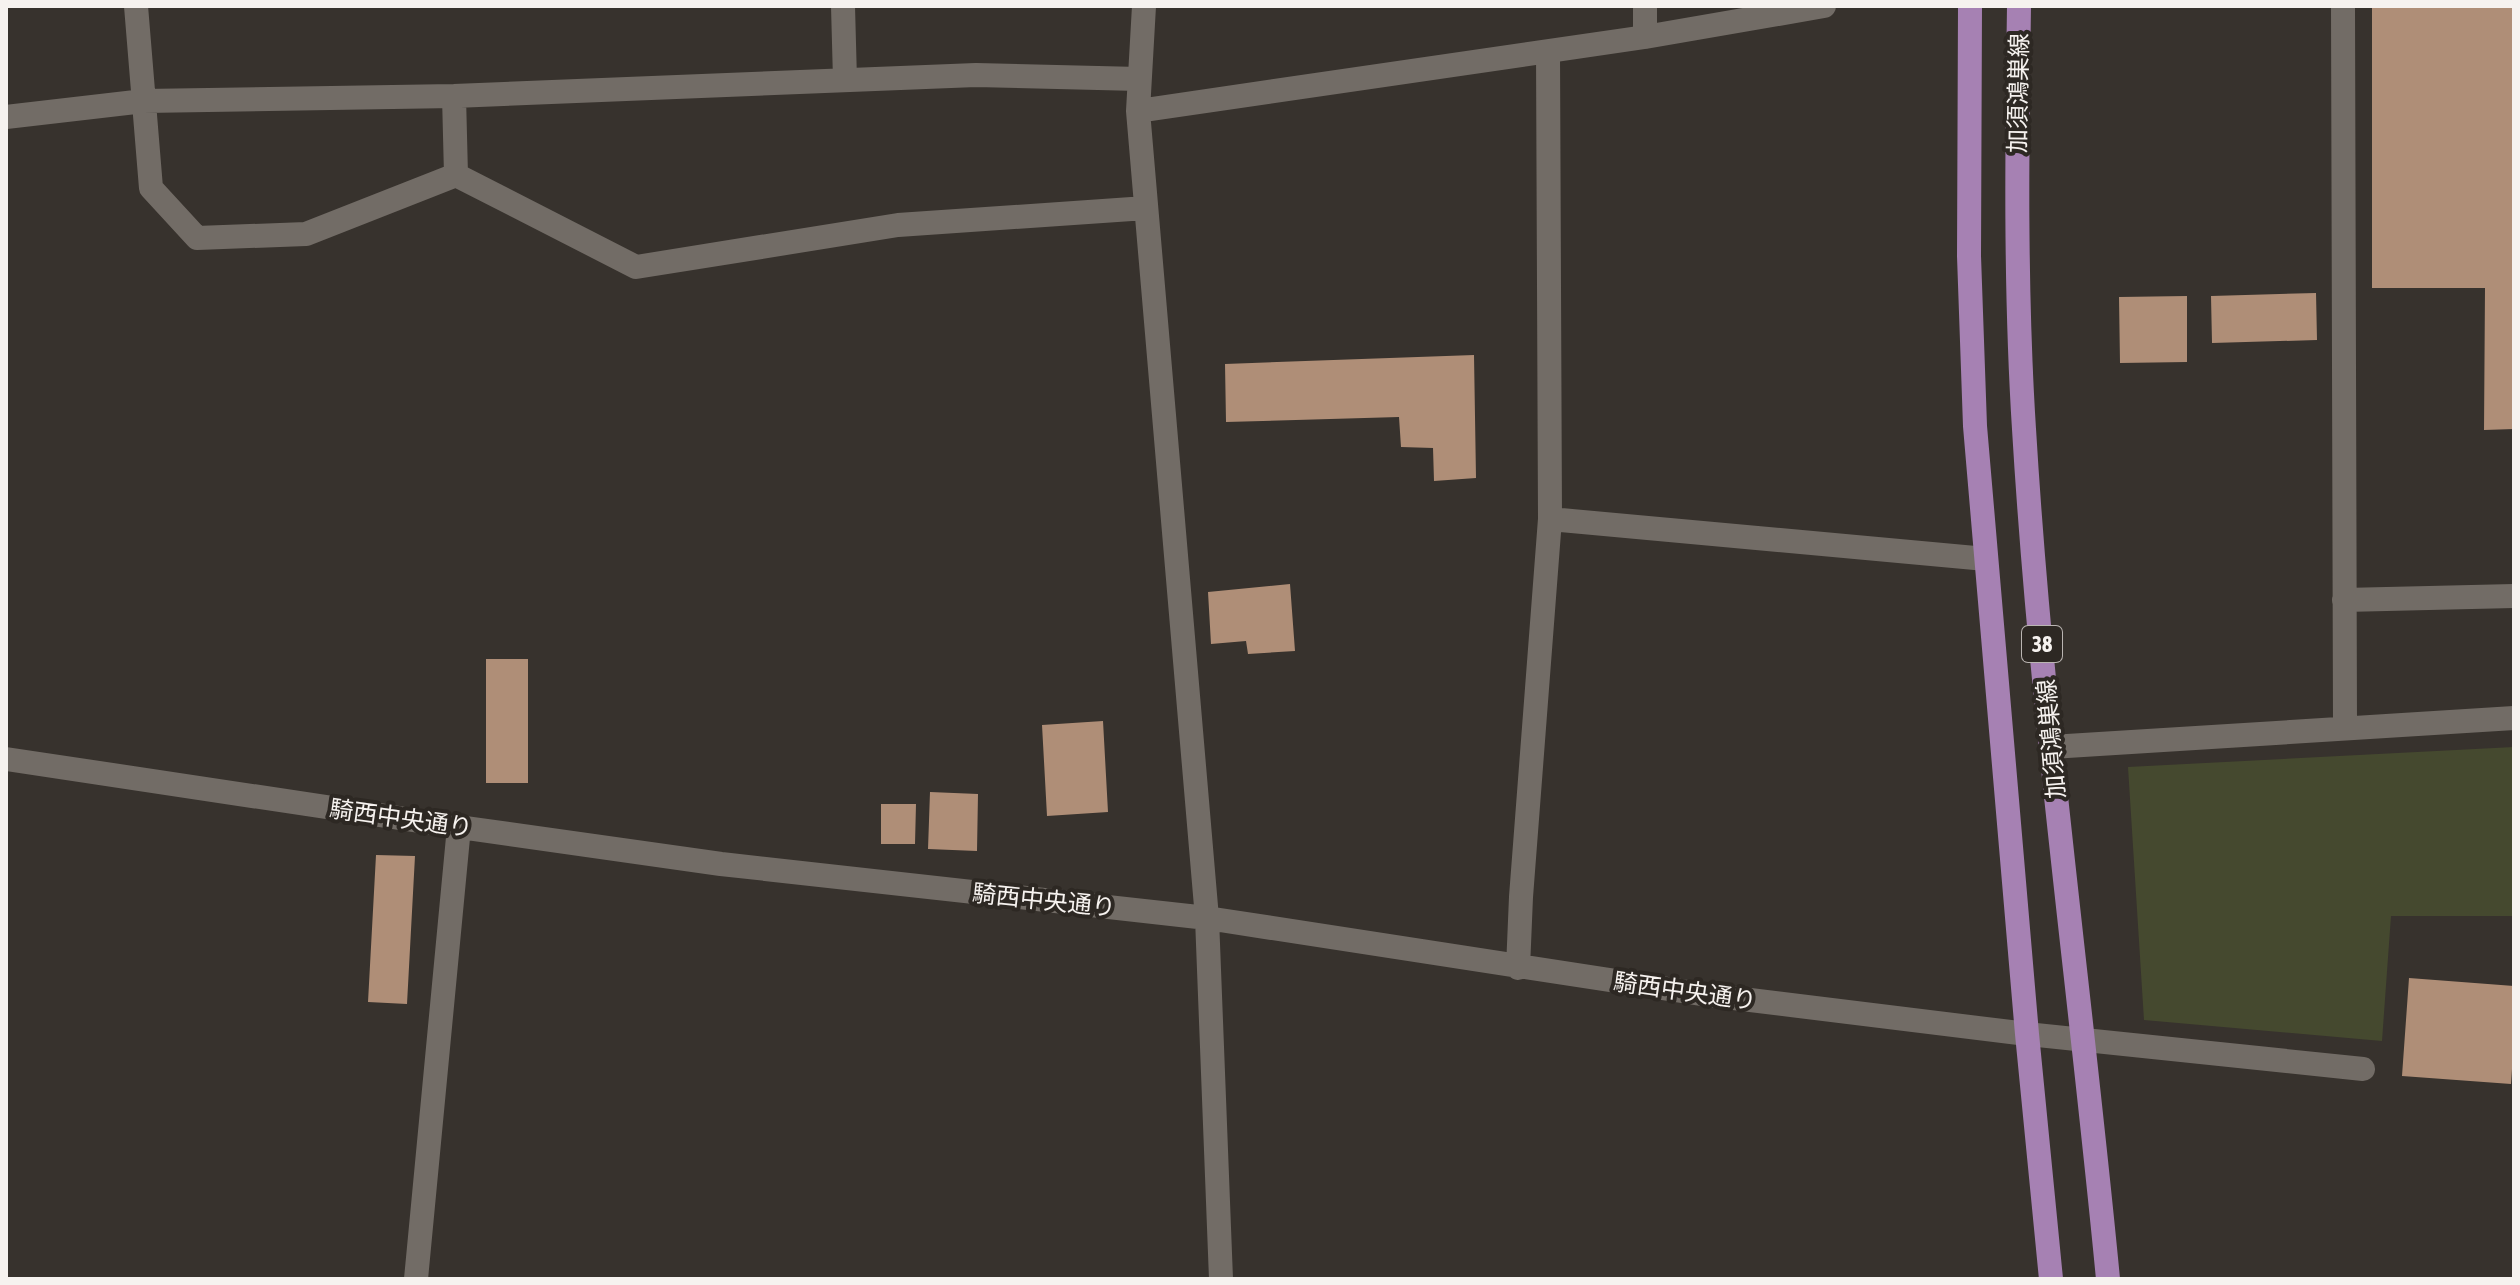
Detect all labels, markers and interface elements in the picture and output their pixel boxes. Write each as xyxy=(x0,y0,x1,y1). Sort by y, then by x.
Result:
street label: 加須鴻巣線 xyxy=(2003,33,2033,153)
road number: 38 xyxy=(2022,626,2062,662)
street label: 加須鴻巣線 xyxy=(2032,678,2070,800)
street label: 騎西中央通り xyxy=(328,795,474,841)
street label: 騎西中央通り xyxy=(971,879,1117,921)
street label: 騎西中央通り xyxy=(1612,968,1758,1014)

